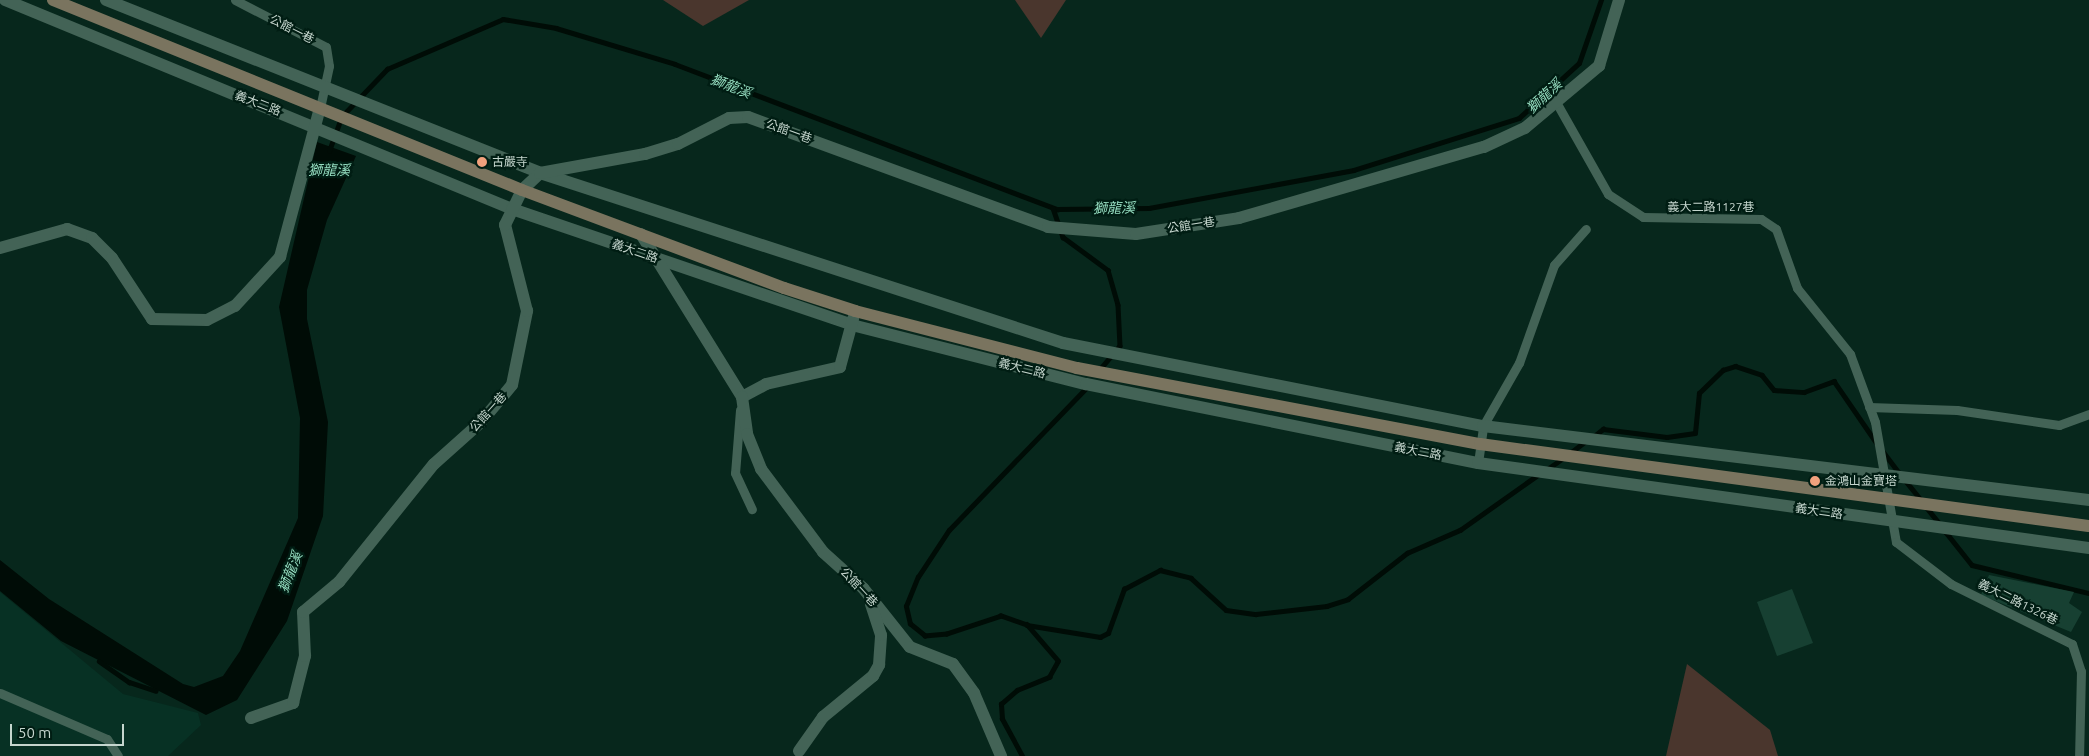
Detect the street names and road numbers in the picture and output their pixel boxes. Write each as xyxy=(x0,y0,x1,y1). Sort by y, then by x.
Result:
street label: 公館一巷 xyxy=(267,12,317,46)
street label: 義大二路 xyxy=(233,88,283,118)
street label: 公館一巷 xyxy=(764,116,814,146)
street label: 義大二路1127巷 xyxy=(1667,200,1755,214)
street label: 公館一巷 xyxy=(1166,214,1216,236)
street label: 義大二路 xyxy=(610,236,660,266)
street label: 義大二路 xyxy=(997,355,1047,381)
street label: 公館一巷 xyxy=(467,389,509,435)
street label: 義大二路 xyxy=(1393,439,1443,463)
street label: 義大二路 xyxy=(1794,501,1844,521)
street label: 公館一巷 xyxy=(837,565,881,609)
street label: 義大二路1326巷 xyxy=(1976,576,2060,628)

